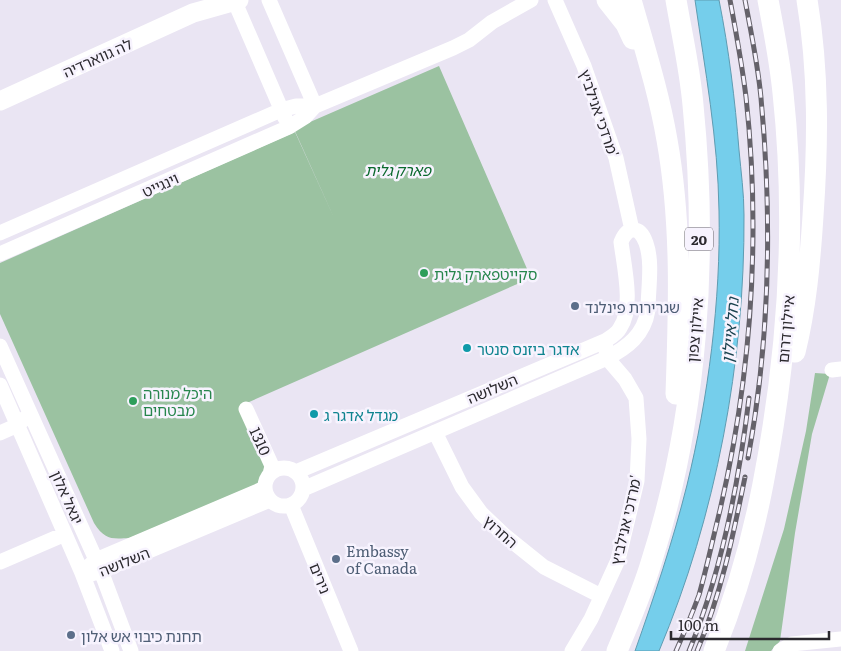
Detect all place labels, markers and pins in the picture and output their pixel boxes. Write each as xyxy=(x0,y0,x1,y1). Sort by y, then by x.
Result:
place label: סקייטפארק גלית xyxy=(434,262,537,285)
marker: סקייטפארק גלית xyxy=(418,267,430,279)
place label: שגרירות פינלנד xyxy=(585,295,680,318)
marker: שגרירות פינלנד xyxy=(569,300,581,312)
place label: אדגר ביזנס סנטר xyxy=(477,337,580,360)
marker: אדגר ביזנס סנטר xyxy=(461,342,473,354)
place label: היכל מנורה מבטחים xyxy=(143,381,212,421)
marker: היכל מנורה מבטחים xyxy=(127,395,139,407)
place label: מגדל אדגר ג xyxy=(324,403,398,426)
marker: מגדל אדגר ג xyxy=(308,408,320,420)
place label: Embassy of Canada xyxy=(346,539,418,579)
marker: Embassy of Canada xyxy=(330,553,342,565)
place label: תחנת כיבוי אש אלון xyxy=(81,624,202,647)
marker: תחנת כיבוי אש אלון xyxy=(65,629,77,641)

